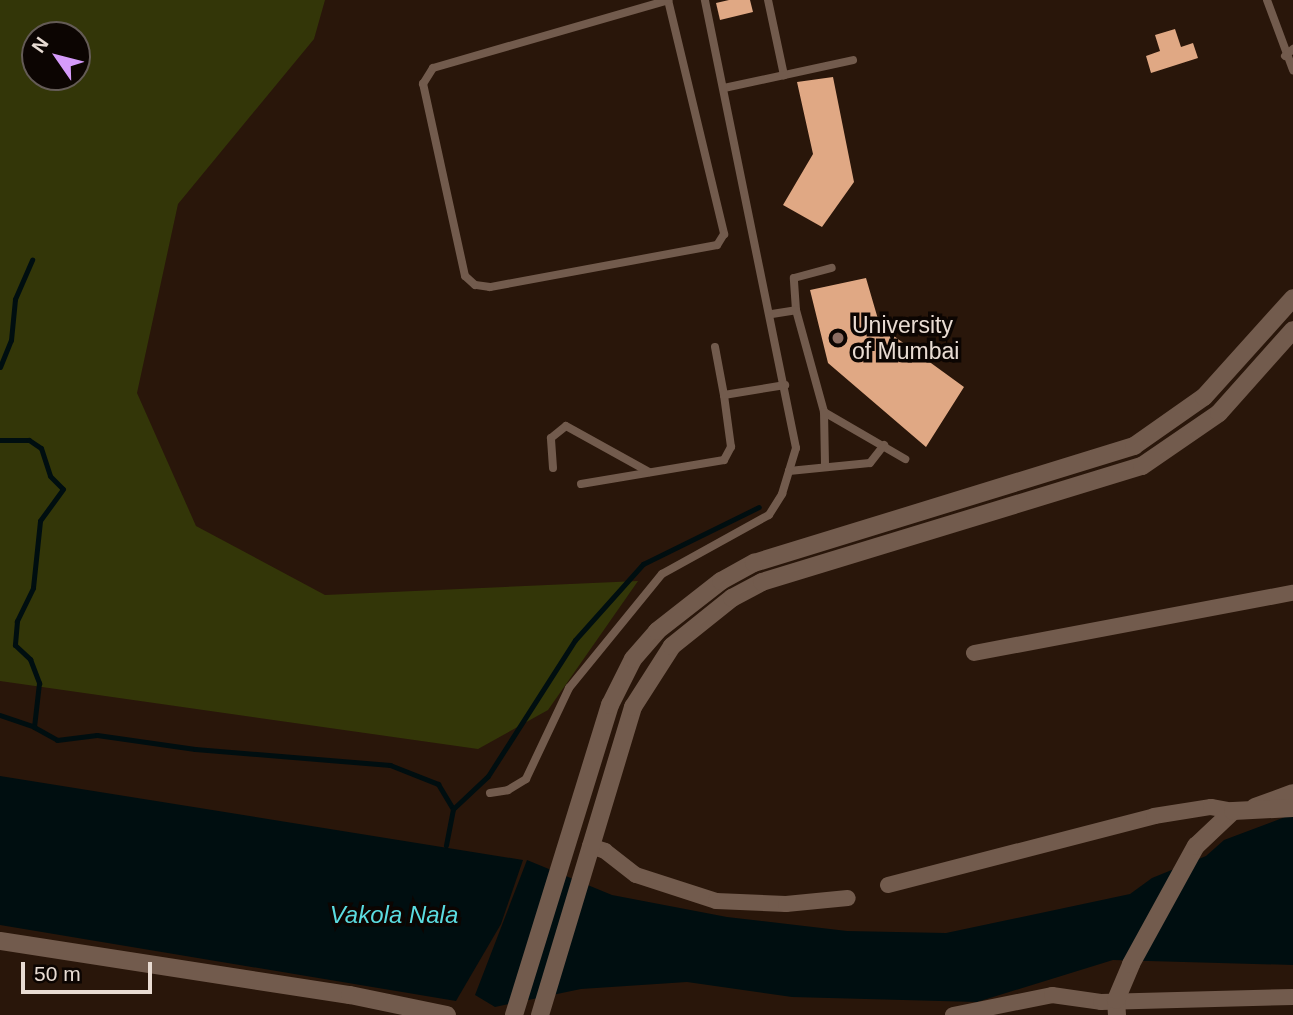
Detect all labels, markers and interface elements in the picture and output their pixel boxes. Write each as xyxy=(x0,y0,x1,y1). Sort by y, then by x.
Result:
north arrow xyxy=(21,21,91,91)
text: N xyxy=(27,33,53,56)
place label: University of Mumbai xyxy=(852,311,959,365)
marker: University of Mumbai xyxy=(830,330,846,346)
water label: Vakola Nala xyxy=(330,901,458,929)
scale bar xyxy=(24,948,156,992)
text: 50 m xyxy=(34,962,81,985)

